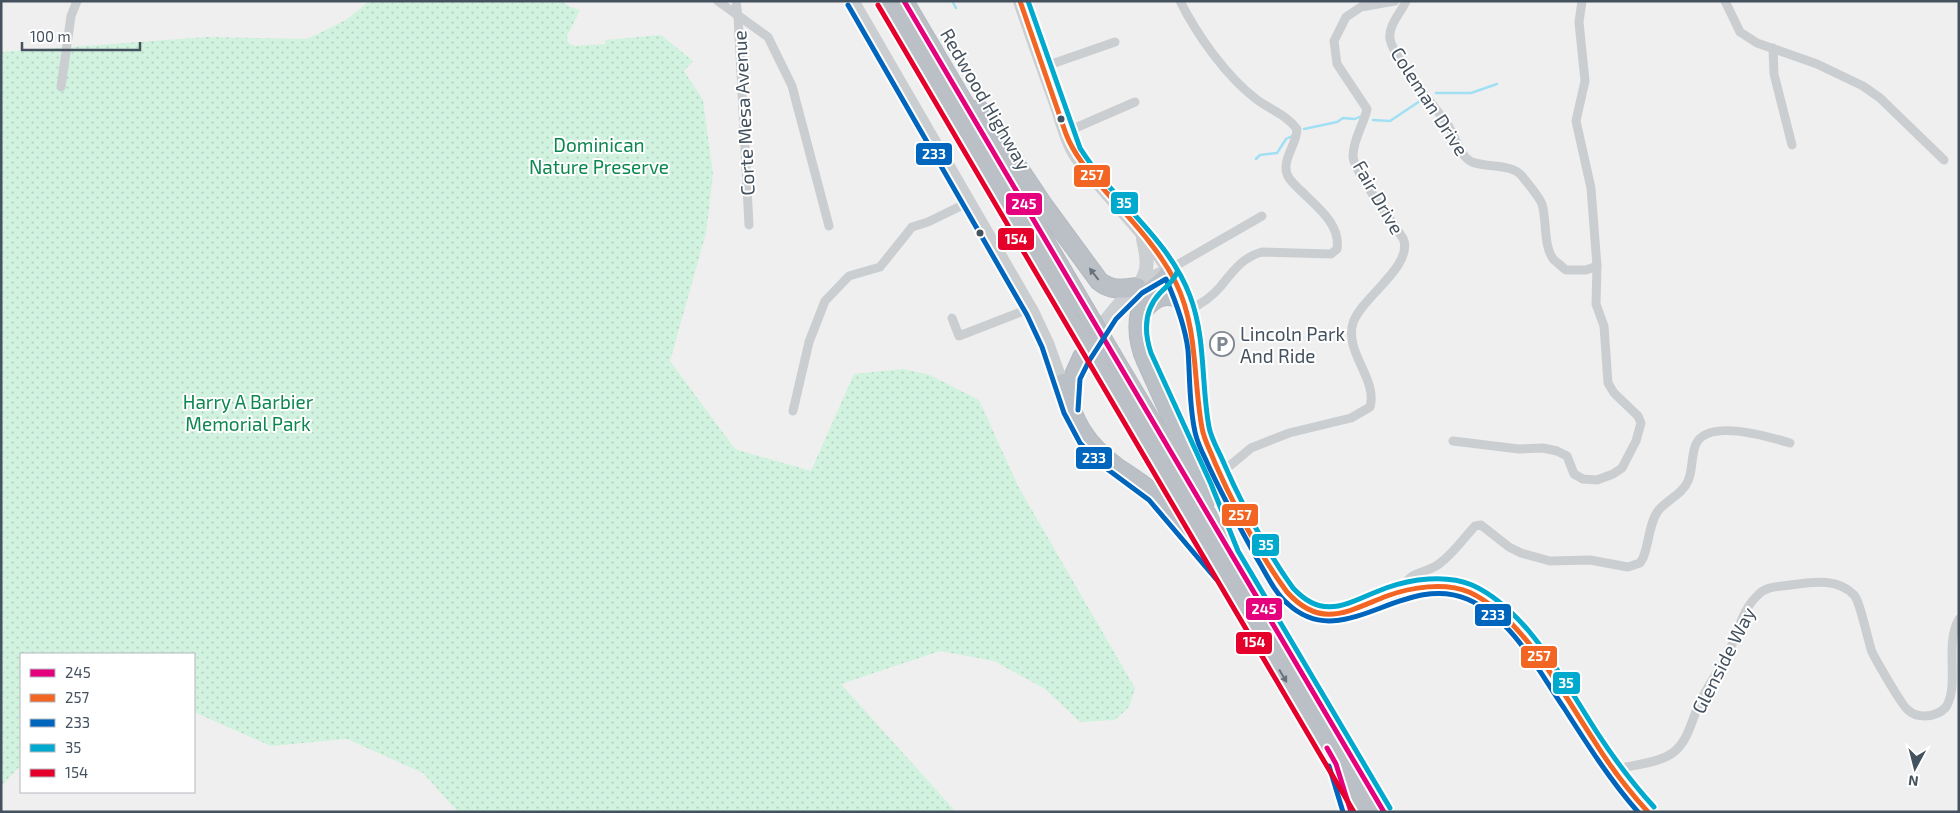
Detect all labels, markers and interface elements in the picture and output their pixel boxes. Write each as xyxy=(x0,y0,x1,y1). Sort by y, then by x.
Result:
scale bar xyxy=(22,20,140,52)
street label: Redwood Highway xyxy=(936,24,1036,174)
text: 100 m xyxy=(30,27,71,45)
street label: Corte Mesa Avenue xyxy=(727,30,759,196)
street label: Coleman Drive xyxy=(1386,42,1474,160)
unlabelled marker xyxy=(1056,114,1066,124)
park label: Dominican Nature Preserve xyxy=(529,133,669,178)
line badge: 233 xyxy=(915,142,953,166)
text: 233 xyxy=(922,145,946,162)
street label: Fair Drive xyxy=(1349,156,1409,238)
line badge: 257 xyxy=(1073,164,1111,188)
text: 257 xyxy=(1080,166,1104,183)
line badge: 35 xyxy=(1110,191,1139,215)
line badge: 245 xyxy=(1005,192,1043,216)
text: 35 xyxy=(1116,194,1132,211)
text: 245 xyxy=(1012,195,1037,212)
line badge: 154 xyxy=(997,227,1035,251)
unlabelled marker xyxy=(975,228,985,238)
text: 154 xyxy=(1005,230,1027,247)
one-way arrow xyxy=(1089,267,1099,281)
place label: Lincoln Park And Ride xyxy=(1240,322,1346,367)
parking icon: Lincoln Park And Ride xyxy=(1209,331,1235,357)
park label: Harry A Barbier Memorial Park xyxy=(183,390,314,435)
line badge: 233 xyxy=(1075,446,1113,470)
text: 233 xyxy=(1082,449,1106,466)
line badge: 257 xyxy=(1221,503,1259,527)
text: 257 xyxy=(1228,506,1252,523)
line badge: 35 xyxy=(1251,533,1280,557)
text: 35 xyxy=(1258,536,1274,553)
line badge: 245 xyxy=(1245,597,1283,621)
text: 245 xyxy=(1252,600,1277,617)
line badge: 233 xyxy=(1474,603,1512,627)
street label: Glenside Way xyxy=(1686,603,1760,717)
text: 233 xyxy=(1481,606,1505,623)
line badge: 154 xyxy=(1235,631,1273,655)
text: 154 xyxy=(1243,633,1265,650)
line badge: 257 xyxy=(1520,645,1558,669)
text: 257 xyxy=(1527,647,1551,664)
legend xyxy=(20,653,195,793)
text: 245 xyxy=(65,663,91,681)
one-way arrow xyxy=(1279,669,1288,682)
line badge: 35 xyxy=(1552,671,1581,695)
text: 35 xyxy=(1558,674,1574,691)
text: 257 xyxy=(65,688,89,706)
text: 233 xyxy=(65,713,90,731)
text: 35 xyxy=(65,738,81,756)
north arrow xyxy=(1890,743,1940,793)
text: 154 xyxy=(65,763,88,781)
text: N xyxy=(1907,772,1919,790)

